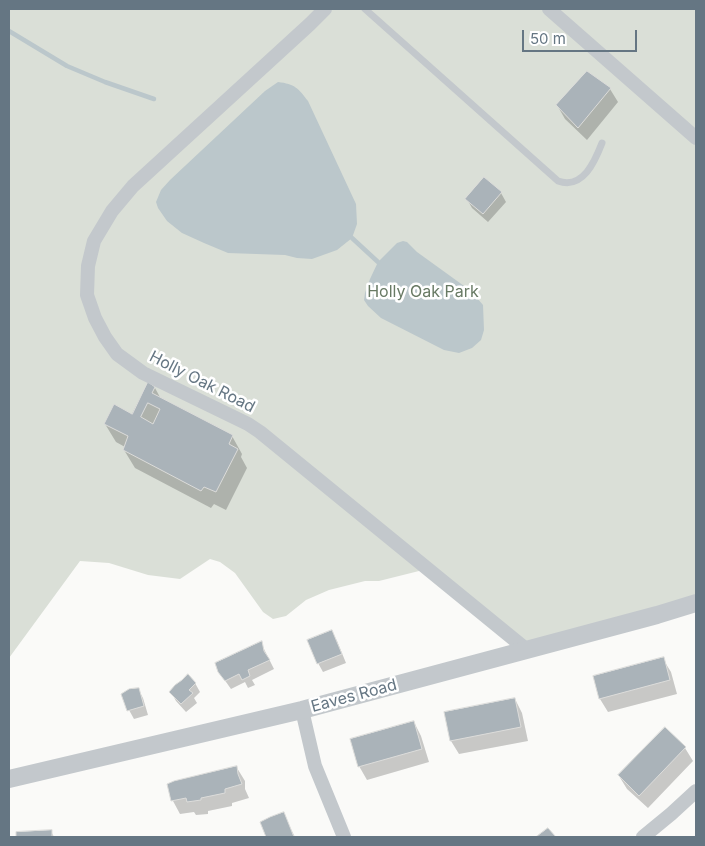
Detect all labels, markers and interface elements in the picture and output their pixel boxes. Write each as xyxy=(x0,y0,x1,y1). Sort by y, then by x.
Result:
scale bar xyxy=(525,20,640,52)
text: 50 m xyxy=(530,29,566,48)
park label: Holly Oak Park xyxy=(367,282,479,302)
street label: Holly Oak Road xyxy=(146,347,258,417)
street label: Eaves Road xyxy=(309,675,399,717)

